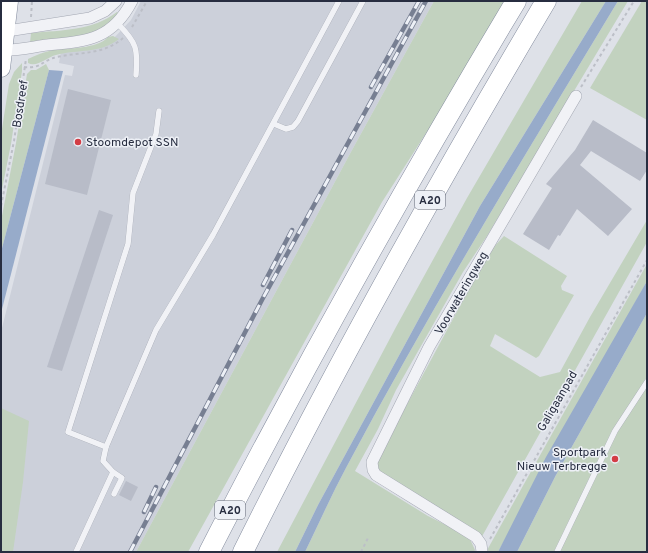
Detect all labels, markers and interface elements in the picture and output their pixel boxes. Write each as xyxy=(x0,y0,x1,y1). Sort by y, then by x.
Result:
street label: Bosdreef xyxy=(9,79,33,129)
place label: Stoomdepot SSN xyxy=(86,135,178,151)
marker: Stoomdepot SSN xyxy=(73,137,83,147)
road number: A20 xyxy=(415,191,445,209)
street label: Voorwateringweg xyxy=(432,249,492,338)
street label: Galigaanpad xyxy=(534,368,582,435)
place label: Sportpark Nieuw Terbregge xyxy=(517,445,607,475)
marker: Sportpark Nieuw Terbregge xyxy=(610,454,620,464)
road number: A20 xyxy=(215,501,245,519)

